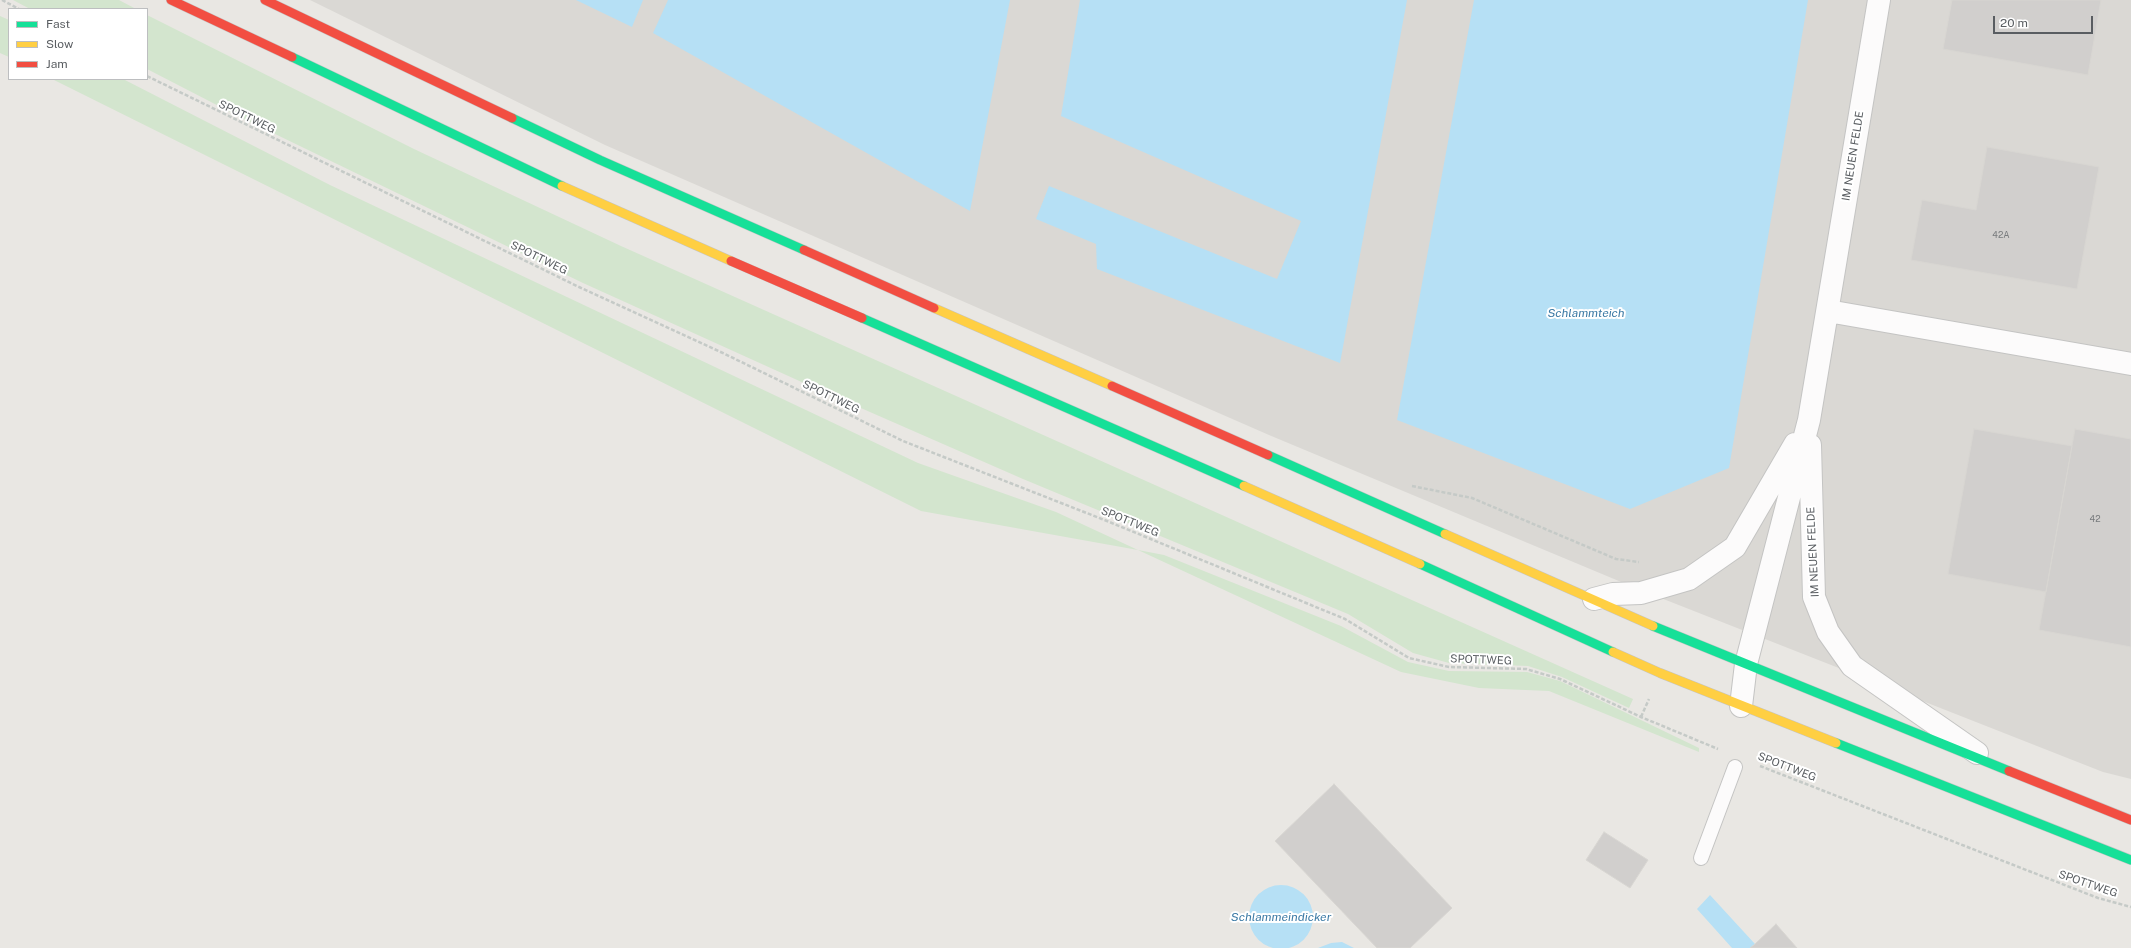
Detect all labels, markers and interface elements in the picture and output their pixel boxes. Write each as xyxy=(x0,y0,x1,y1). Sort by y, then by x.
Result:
legend xyxy=(8,8,148,80)
scale bar xyxy=(1995,8,2095,34)
text: 20 m xyxy=(2000,16,2028,30)
text: Fast xyxy=(46,17,70,31)
text: Slow xyxy=(46,37,73,51)
text: Jam xyxy=(46,57,68,71)
street label: SPOTTWEG xyxy=(216,98,278,136)
street label: IM NEUEN FELDE xyxy=(1839,110,1867,202)
house number: 42A xyxy=(1992,230,2010,240)
street label: SPOTTWEG xyxy=(508,239,570,277)
water label: Schlammteich xyxy=(1547,306,1625,320)
street label: SPOTTWEG xyxy=(800,378,862,416)
street label: SPOTTWEG xyxy=(1099,504,1161,540)
street label: IM NEUEN FELDE xyxy=(1804,506,1822,598)
house number: 42 xyxy=(2089,514,2101,524)
street label: SPOTTWEG xyxy=(1450,652,1512,668)
street label: SPOTTWEG xyxy=(1756,750,1818,784)
street label: SPOTTWEG xyxy=(2057,868,2119,900)
water label: Schlammeindicker xyxy=(1231,910,1331,924)

